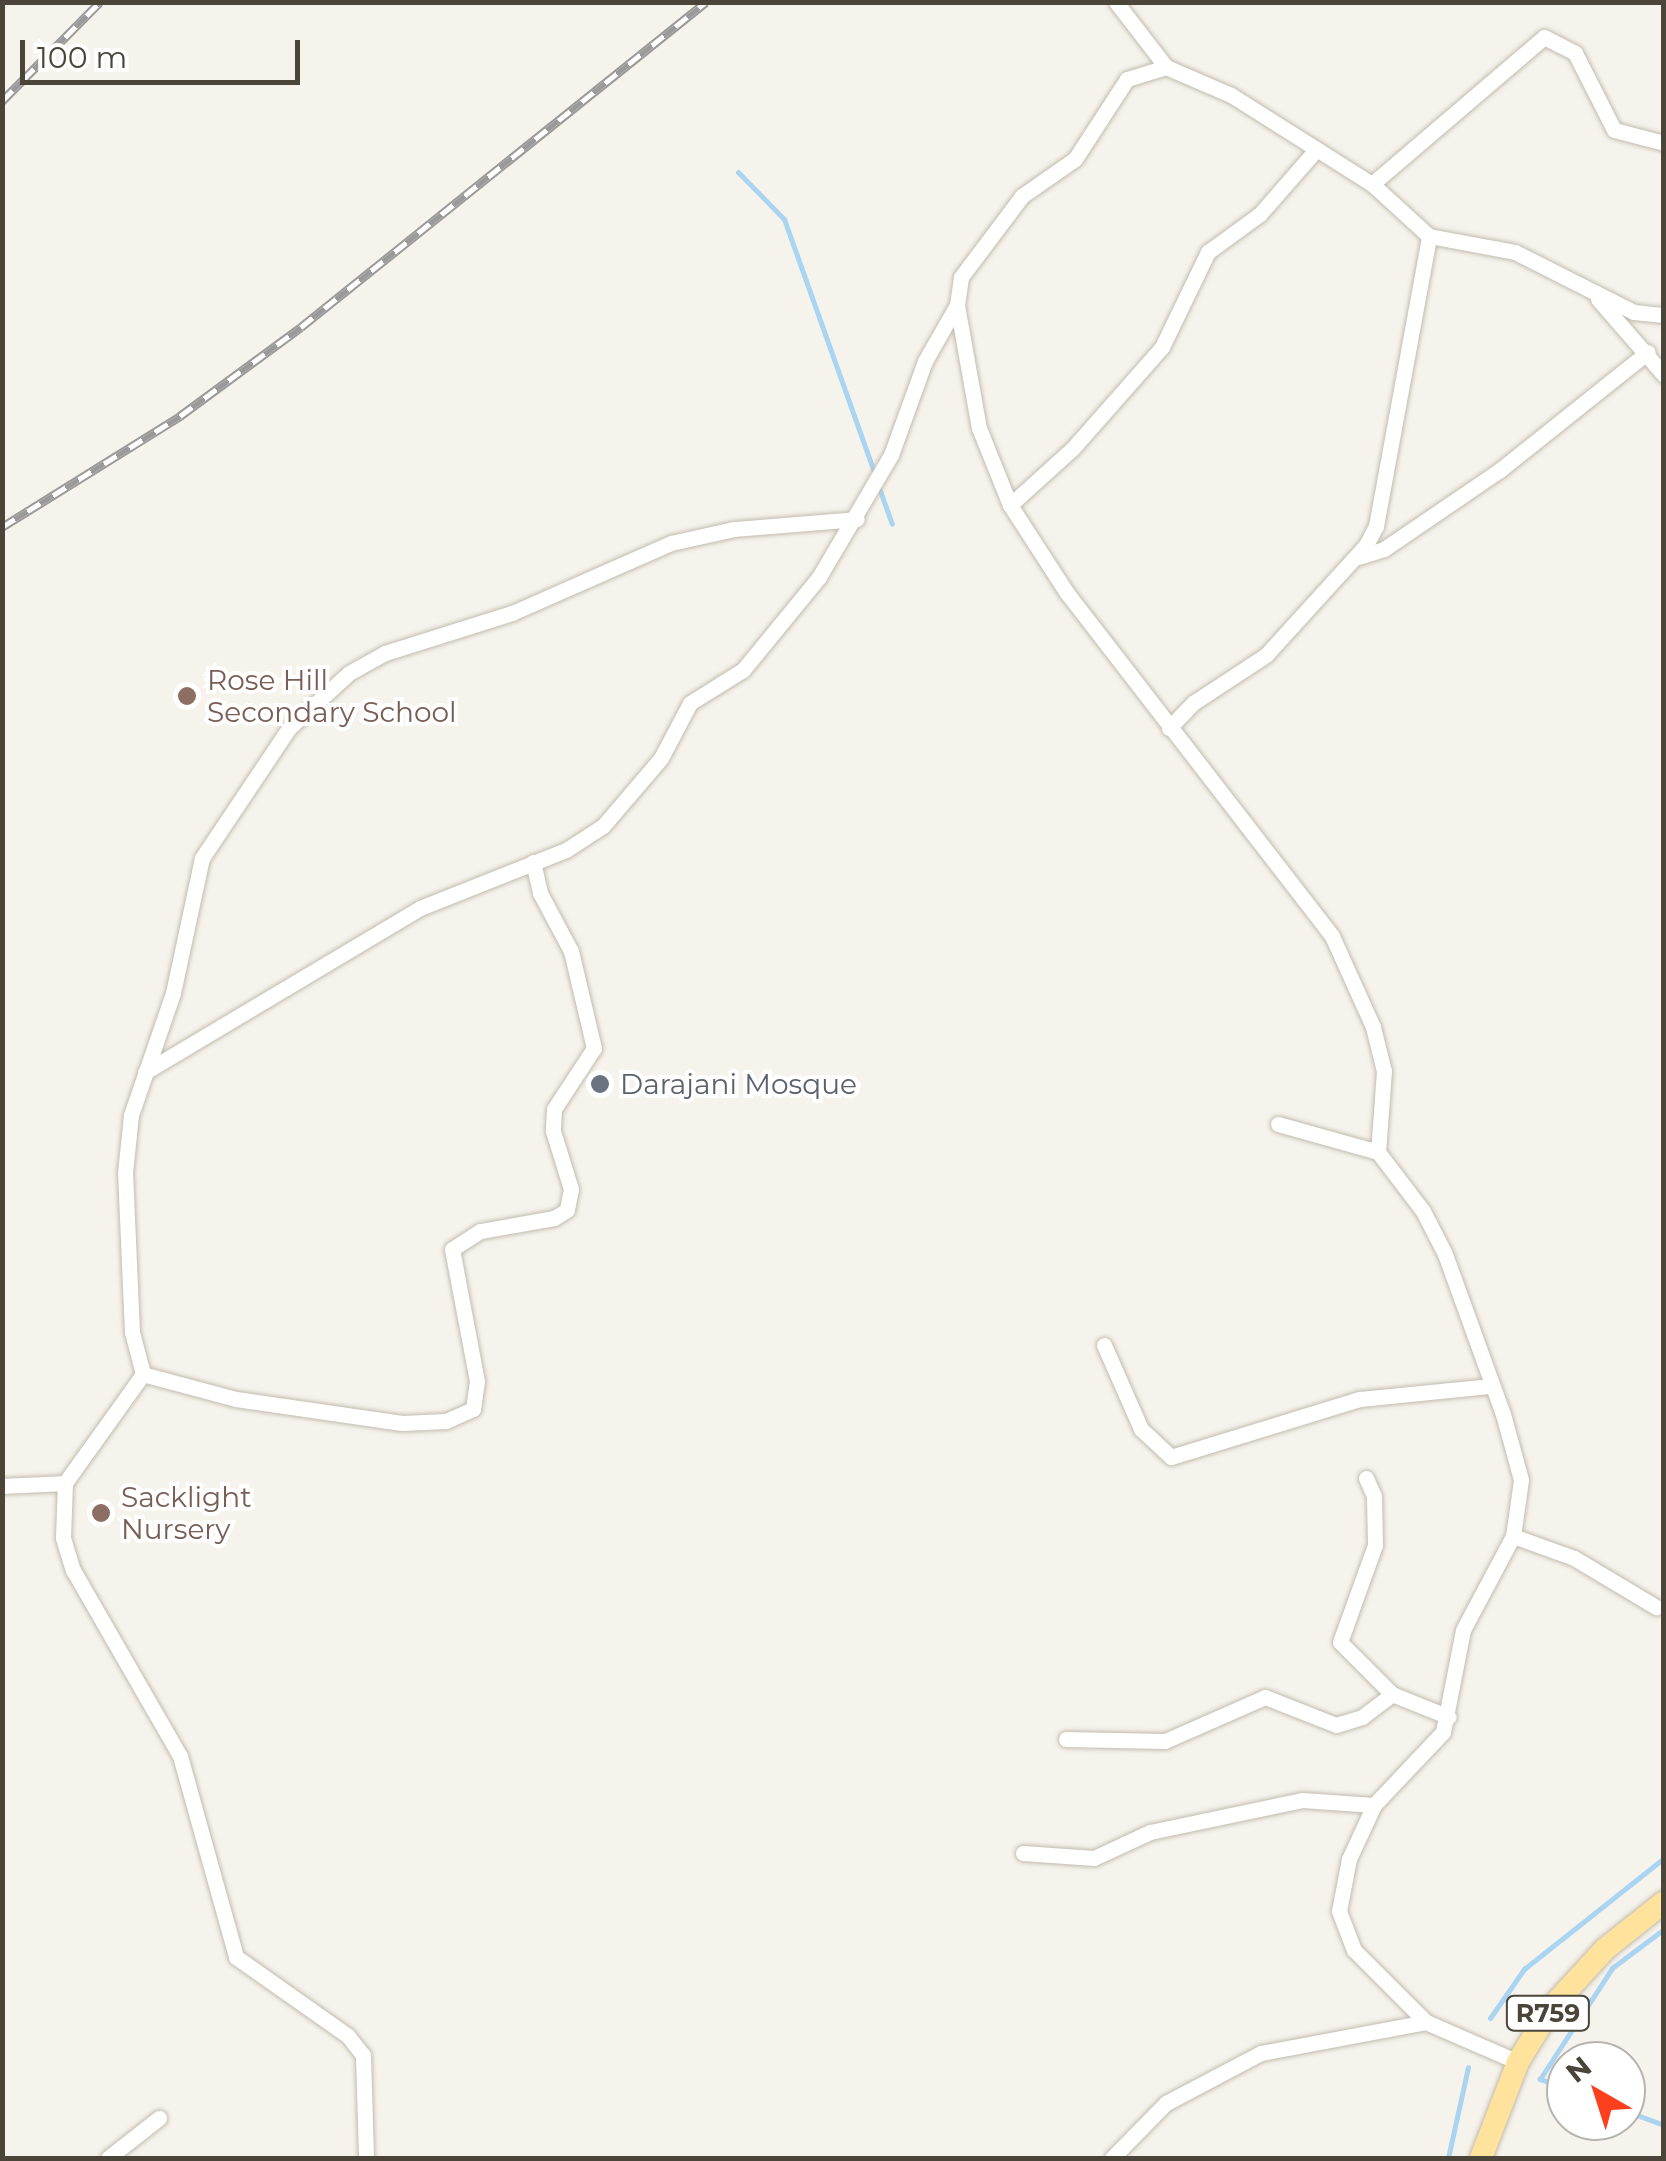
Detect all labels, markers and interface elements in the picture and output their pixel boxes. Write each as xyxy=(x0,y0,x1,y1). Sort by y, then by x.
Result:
scale bar xyxy=(25,20,305,82)
text: 100 m xyxy=(37,39,127,76)
place label: Rose Hill Secondary School xyxy=(207,663,457,729)
marker: Rose Hill Secondary School xyxy=(176,685,198,707)
place label: Darajani Mosque xyxy=(620,1067,857,1101)
marker: Darajani Mosque xyxy=(589,1073,611,1095)
place label: Sacklight Nursery xyxy=(121,1480,252,1546)
marker: Sacklight Nursery xyxy=(90,1502,112,1524)
road number: R759 xyxy=(1506,1993,1590,2033)
north arrow xyxy=(1546,2041,1646,2141)
text: N xyxy=(1559,2049,1598,2090)

